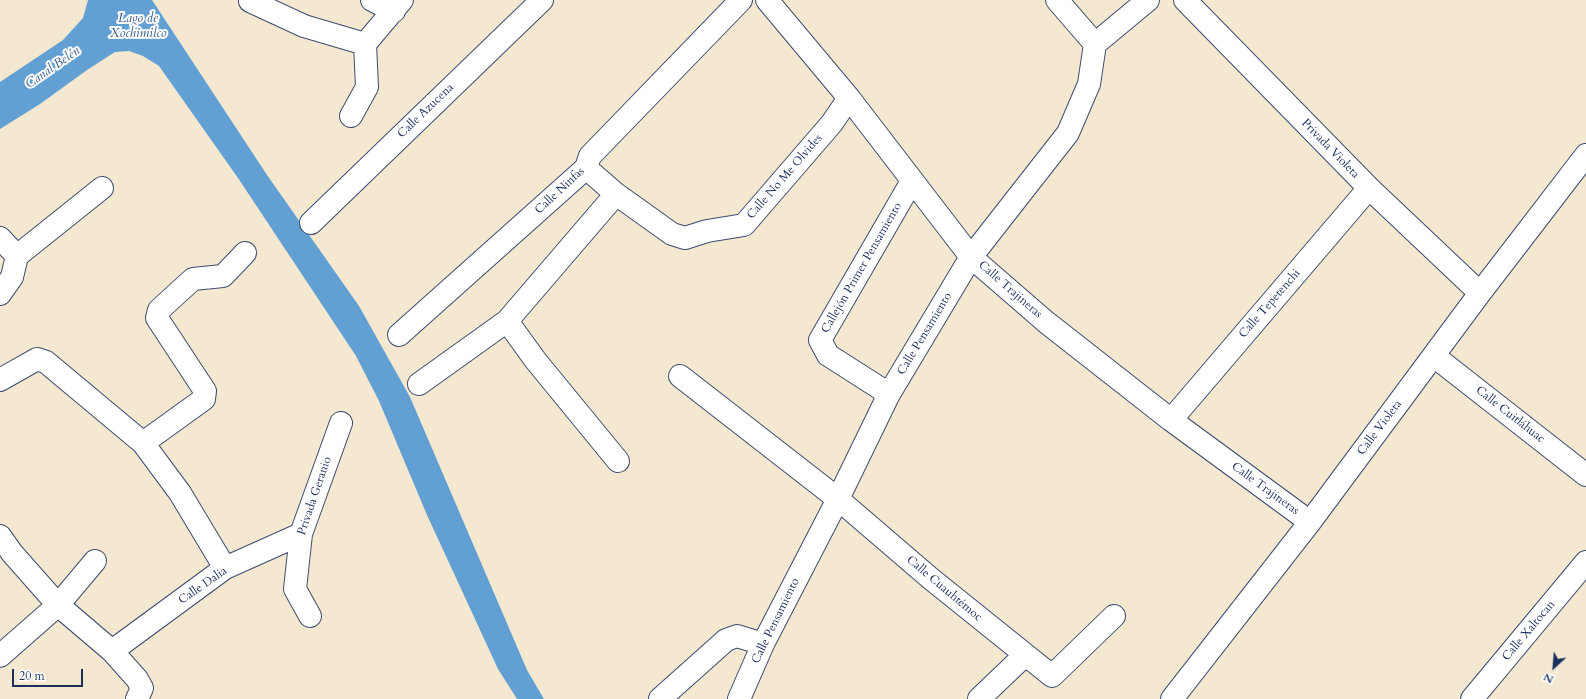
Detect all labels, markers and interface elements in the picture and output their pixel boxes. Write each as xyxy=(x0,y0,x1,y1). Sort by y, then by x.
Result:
water label: Lago de Xochimilco xyxy=(110,11,166,42)
water label: Canal Belén xyxy=(23,44,83,92)
street label: Calle Azucena xyxy=(395,81,457,141)
street label: Privada Violeta xyxy=(1298,116,1362,182)
street label: Calle No Me Olvides xyxy=(744,132,826,222)
street label: Calle Ninfas xyxy=(532,164,588,218)
street label: Callejón Primer Pensamiento xyxy=(819,200,905,336)
street label: Calle Trajineras xyxy=(975,258,1045,322)
street label: Calle Tepetenchi xyxy=(1236,267,1304,341)
street label: Calle Pensamiento xyxy=(895,290,955,378)
street label: Calle Cuitláhuac xyxy=(1472,383,1548,447)
street label: Calle Violeta xyxy=(1355,398,1405,458)
street label: Privada Geranio xyxy=(295,455,335,537)
street label: Calle Trajineras xyxy=(1228,460,1302,518)
street label: Calle Cuauhtémoc xyxy=(903,553,985,625)
street label: Calle Dalia xyxy=(176,564,230,608)
street label: Calle Pensamiento xyxy=(749,576,803,666)
street label: Calle Xaltocan xyxy=(1500,598,1558,664)
north arrow xyxy=(1534,647,1574,687)
scale bar xyxy=(14,661,85,687)
text: 20 m xyxy=(19,668,45,684)
text: N xyxy=(1541,669,1556,687)

